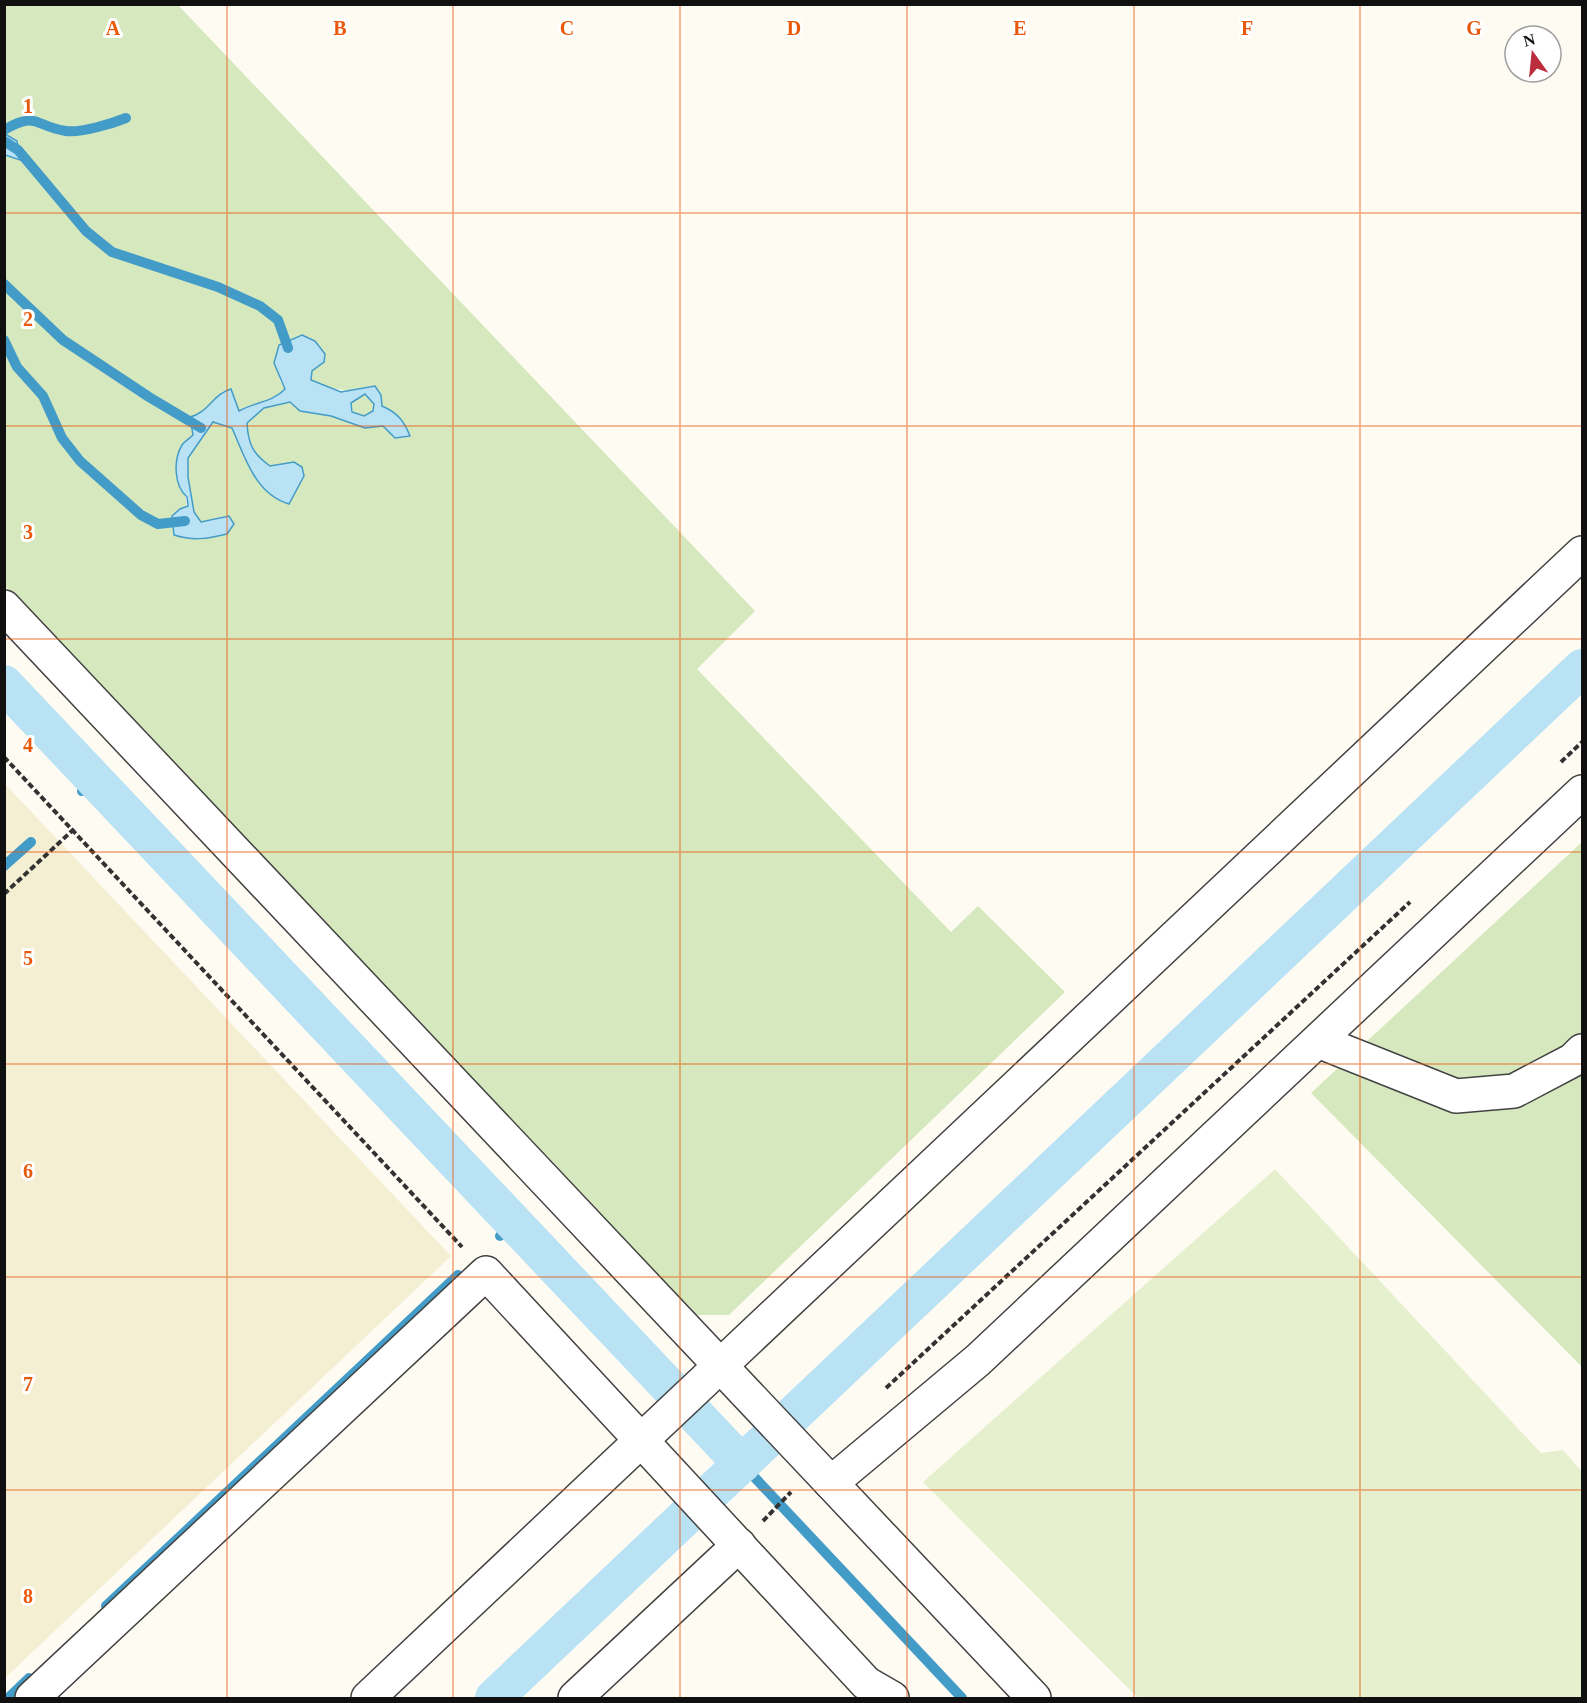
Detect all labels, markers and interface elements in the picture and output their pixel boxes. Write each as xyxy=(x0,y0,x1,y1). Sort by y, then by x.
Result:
text: A xyxy=(106,17,121,39)
text: B xyxy=(333,17,347,39)
text: C xyxy=(560,17,574,39)
text: D xyxy=(787,17,801,39)
text: E xyxy=(1013,17,1027,39)
text: F xyxy=(1241,17,1253,39)
text: G xyxy=(1466,17,1482,39)
north arrow xyxy=(1503,24,1563,84)
text: N xyxy=(1521,30,1537,50)
text: 1 xyxy=(23,95,33,117)
text: 2 xyxy=(23,308,33,330)
text: 3 xyxy=(23,521,33,543)
text: 4 xyxy=(23,734,33,756)
text: 5 xyxy=(23,947,33,969)
text: 6 xyxy=(23,1160,33,1182)
text: 7 xyxy=(23,1373,33,1395)
text: 8 xyxy=(23,1585,33,1607)

